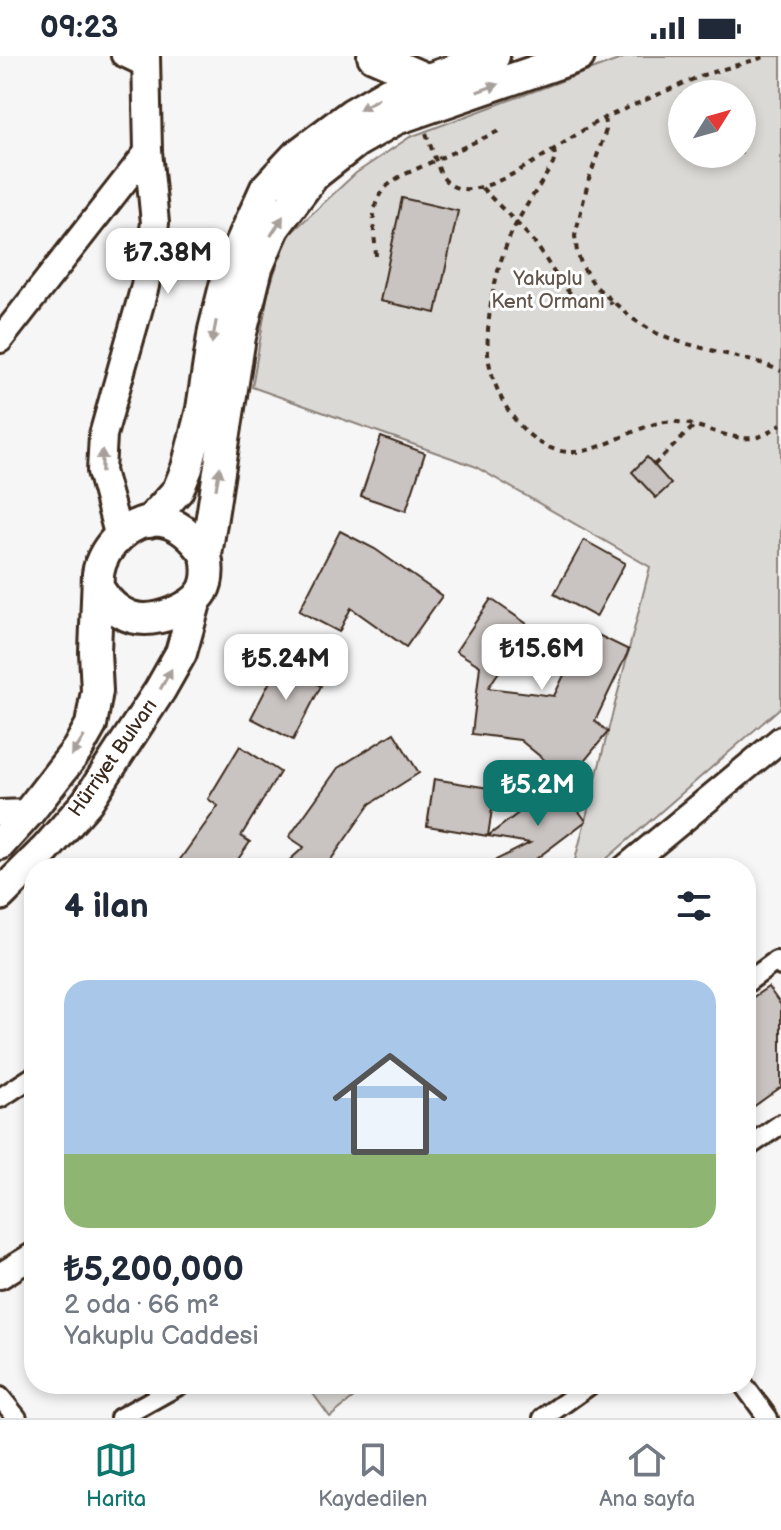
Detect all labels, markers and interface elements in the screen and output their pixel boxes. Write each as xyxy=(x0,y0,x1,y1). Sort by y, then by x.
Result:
text: 09:23 xyxy=(40,10,118,46)
north arrow xyxy=(668,80,756,168)
map controls xyxy=(668,80,756,168)
one-way arrow xyxy=(476,81,500,93)
one-way arrow xyxy=(358,97,380,111)
one-way arrow xyxy=(269,215,284,238)
pin: ₺7.38M xyxy=(103,228,233,296)
text: ₺7.38M xyxy=(124,238,212,269)
park label: Yakuplu Kent Ormanı xyxy=(491,267,605,314)
one-way arrow xyxy=(208,320,220,345)
one-way arrow xyxy=(96,448,108,473)
one-way arrow xyxy=(212,465,225,490)
pin: ₺15.6M xyxy=(477,624,607,692)
pin: ₺5.24M xyxy=(221,634,351,702)
text: ₺15.6M xyxy=(500,634,584,665)
text: ₺5.24M xyxy=(242,644,330,675)
one-way arrow xyxy=(159,667,173,690)
street label: Hürriyet Bulvarı xyxy=(64,694,162,822)
one-way arrow xyxy=(72,735,86,757)
pin: ₺5.2M xyxy=(482,760,594,828)
text: ₺5.2M xyxy=(501,770,575,801)
icon: filters xyxy=(672,884,716,928)
text: 4 ilan xyxy=(64,886,149,927)
icon: home xyxy=(318,1032,462,1176)
text: ₺5,200,000 xyxy=(64,1249,244,1290)
text: 2 oda · 66 m² xyxy=(64,1290,219,1321)
text: Yakuplu Caddesi xyxy=(64,1321,259,1352)
tab: Harita xyxy=(86,1438,146,1513)
tab: Kaydedilen xyxy=(318,1438,427,1513)
tab: Ana sayfa xyxy=(599,1438,695,1513)

